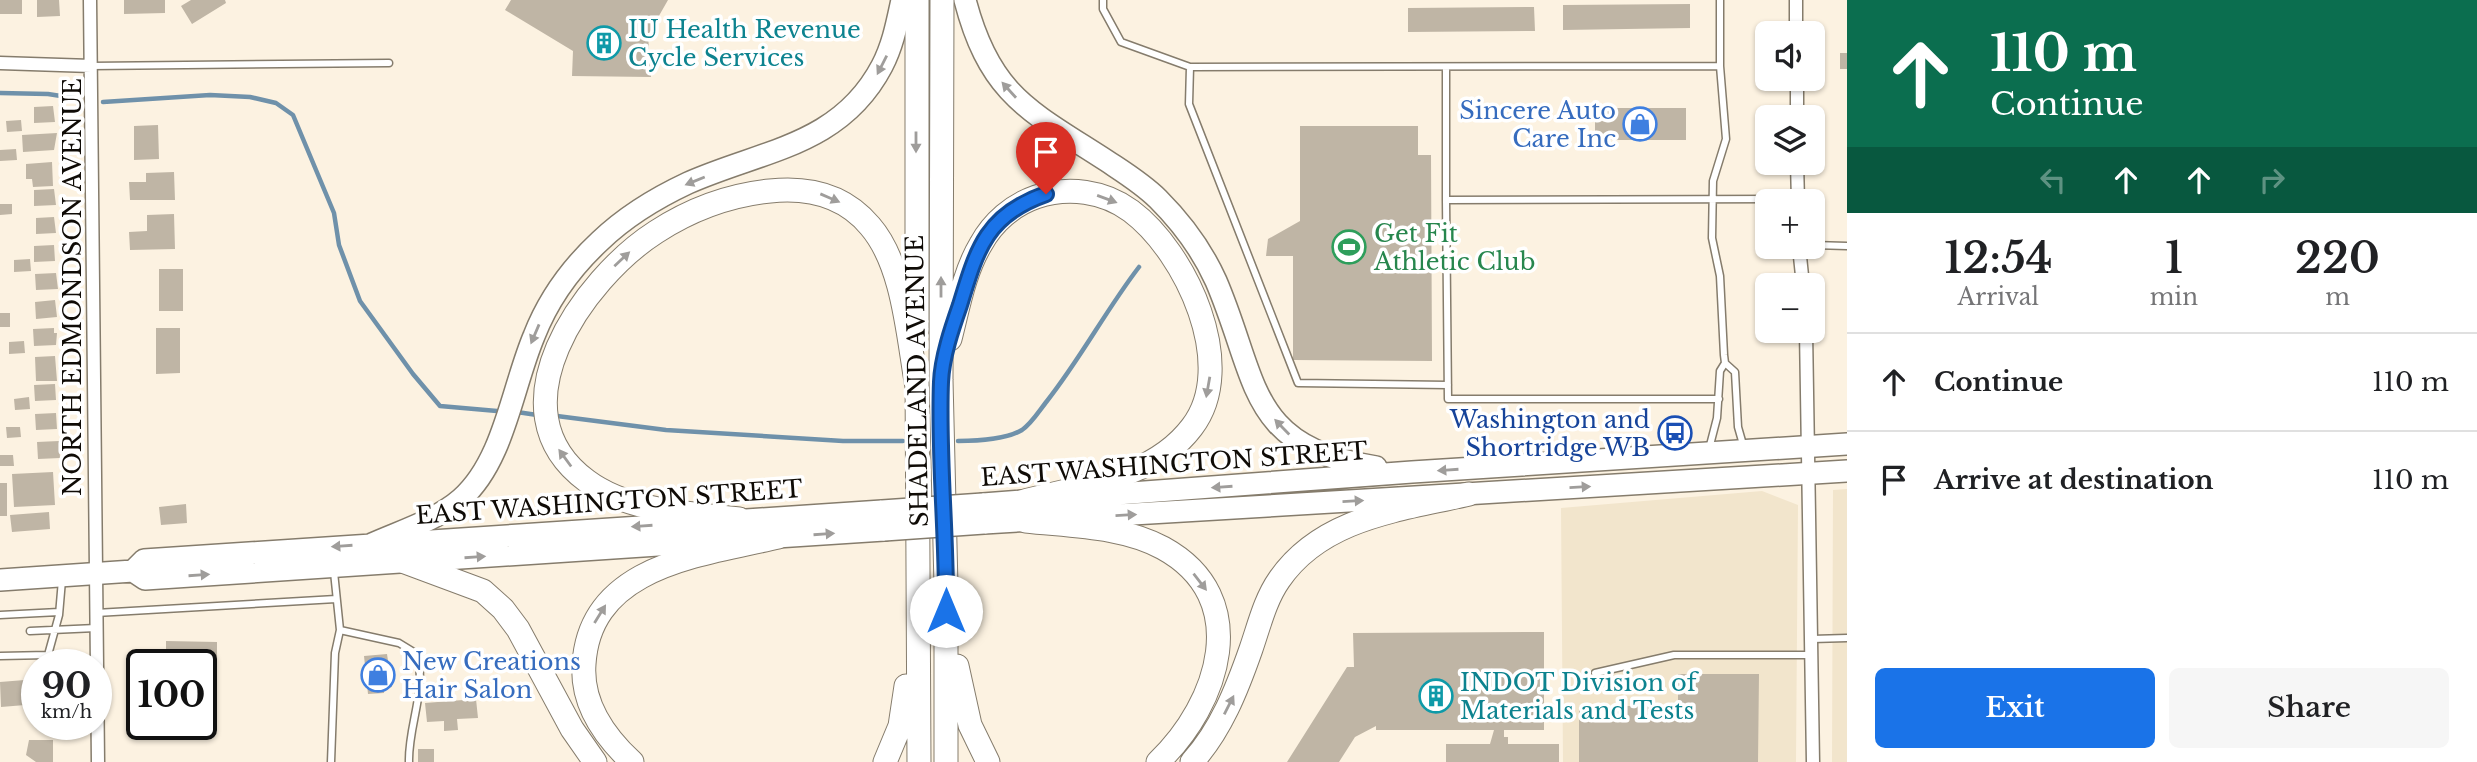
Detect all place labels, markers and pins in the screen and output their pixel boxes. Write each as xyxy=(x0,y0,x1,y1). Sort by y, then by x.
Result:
place label: IU Health Revenue Cycle Services xyxy=(628,15,861,72)
building icon: IU Health Revenue Cycle Services xyxy=(585,24,623,62)
place label: Sincere Auto Care Inc xyxy=(1459,96,1616,153)
shop icon: Sincere Auto Care Inc xyxy=(1621,105,1659,143)
pin xyxy=(1016,122,1076,194)
place label: Get Fit Athletic Club xyxy=(1373,219,1535,276)
sports icon: Get Fit Athletic Club xyxy=(1330,228,1368,266)
place label: Washington and Shortridge WB xyxy=(1449,405,1650,462)
bus stop icon: Washington and Shortridge WB xyxy=(1656,414,1694,452)
place label: New Creations Hair Salon xyxy=(402,647,581,704)
shop icon: New Creations Hair Salon xyxy=(359,656,397,694)
place label: INDOT Division of Materials and Tests xyxy=(1460,668,1700,725)
building icon: INDOT Division of Materials and Tests xyxy=(1417,677,1455,715)

